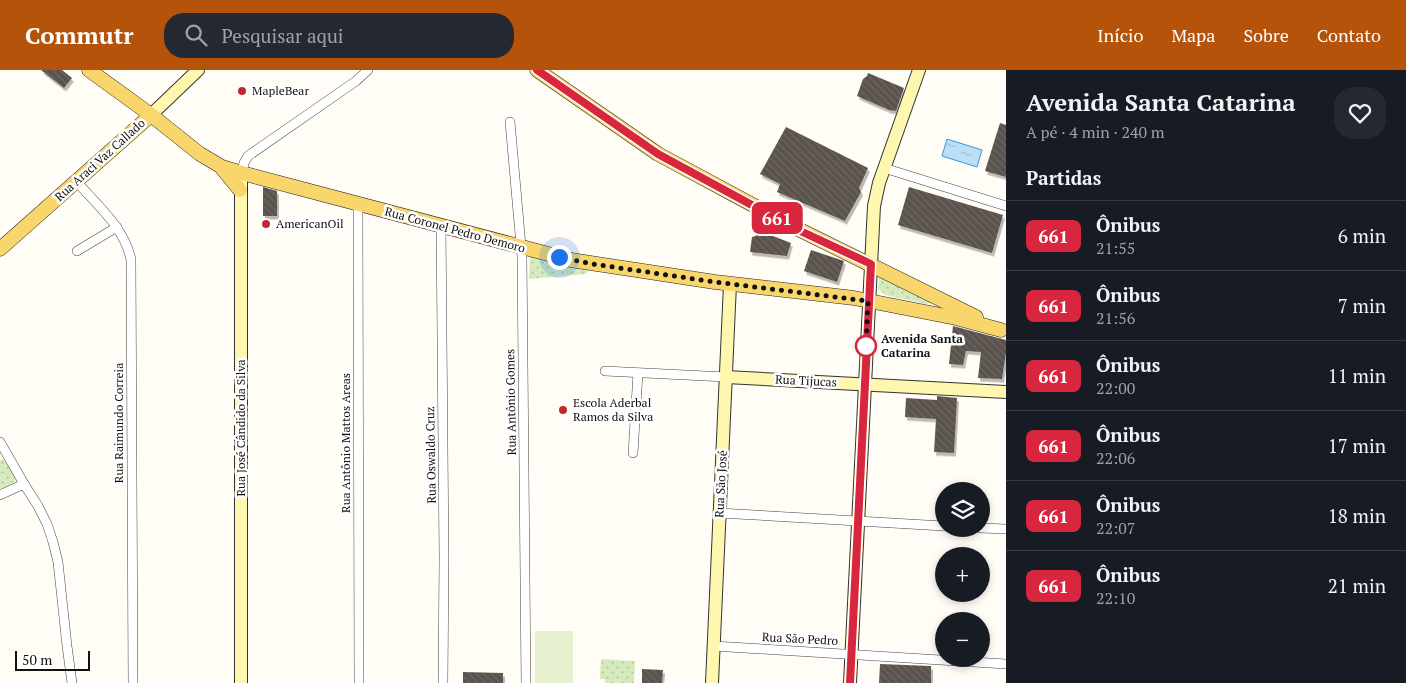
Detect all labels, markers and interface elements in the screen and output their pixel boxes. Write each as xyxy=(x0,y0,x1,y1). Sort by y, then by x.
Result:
search box xyxy=(164,13,514,58)
text: Commutr xyxy=(25,19,134,51)
icon: search xyxy=(182,21,210,49)
text: Pesquisar aqui xyxy=(222,23,344,48)
text: Início xyxy=(1097,23,1143,47)
text: Mapa xyxy=(1171,23,1215,47)
text: Sobre xyxy=(1243,23,1289,47)
text: Contato xyxy=(1317,23,1381,47)
place label: MapleBear xyxy=(252,83,309,98)
marker: MapleBear xyxy=(236,85,248,97)
text: Avenida Santa Catarina xyxy=(1026,86,1296,118)
button: heart xyxy=(1334,87,1386,139)
street label: Rua Araci Vaz Callado xyxy=(51,115,148,204)
text: A pé · 4 min · 240 m xyxy=(1026,121,1165,143)
text: Partidas xyxy=(1026,165,1101,190)
line badge: 661 xyxy=(748,202,806,234)
street label: Rua Coronel Pedro Demoro xyxy=(383,204,527,256)
text: 661 xyxy=(762,206,792,230)
text: Ônibus xyxy=(1096,212,1160,237)
place label: AmericanOil xyxy=(276,216,344,231)
marker: AmericanOil xyxy=(260,218,272,230)
text: 6 min xyxy=(1338,223,1386,248)
text: 661 xyxy=(1038,224,1069,248)
text: 21:55 xyxy=(1096,237,1135,259)
your location xyxy=(547,245,572,270)
text: Ônibus xyxy=(1096,282,1160,307)
text: 7 min xyxy=(1338,293,1386,318)
text: 661 xyxy=(1038,294,1069,318)
text: 21:56 xyxy=(1096,307,1135,329)
place label: Avenida Santa Catarina xyxy=(881,331,963,360)
marker: Avenida Santa Catarina xyxy=(855,335,877,357)
street label: Rua Antônio Gomes xyxy=(502,349,519,455)
text: Ônibus xyxy=(1096,352,1160,377)
street label: Rua José Cândido da Silva xyxy=(233,359,248,497)
street label: Rua Raimundo Correia xyxy=(111,363,126,483)
text: 11 min xyxy=(1328,363,1386,388)
text: 661 xyxy=(1038,364,1069,388)
street label: Rua Tijucas xyxy=(775,371,837,390)
street label: Rua Antônio Mattos Areas xyxy=(338,373,353,513)
text: 22:00 xyxy=(1096,377,1135,399)
place label: Escola Aderbal Ramos da Silva xyxy=(573,395,653,424)
marker: Escola Aderbal Ramos da Silva xyxy=(557,404,569,416)
street label: Rua Oswaldo Cruz xyxy=(422,406,439,504)
text: Ônibus xyxy=(1096,422,1160,447)
text: 17 min xyxy=(1328,433,1386,458)
text: 661 xyxy=(1038,434,1069,458)
text: 22:06 xyxy=(1096,447,1135,469)
street label: Rua São José xyxy=(711,450,730,518)
map controls xyxy=(935,482,990,667)
button: layers xyxy=(935,482,990,537)
text: Ônibus xyxy=(1096,492,1160,517)
text: 18 min xyxy=(1328,503,1386,528)
text: 661 xyxy=(1038,504,1069,528)
text: 22:07 xyxy=(1096,517,1135,539)
button: + xyxy=(935,547,990,602)
text: Ônibus xyxy=(1096,562,1160,587)
text: 21 min xyxy=(1328,573,1386,598)
text: 661 xyxy=(1038,574,1069,598)
text: 22:10 xyxy=(1096,587,1135,609)
button: − xyxy=(935,612,990,667)
street label: Rua São Pedro xyxy=(762,629,839,648)
scale bar xyxy=(15,648,90,671)
text: 50 m xyxy=(22,650,52,669)

